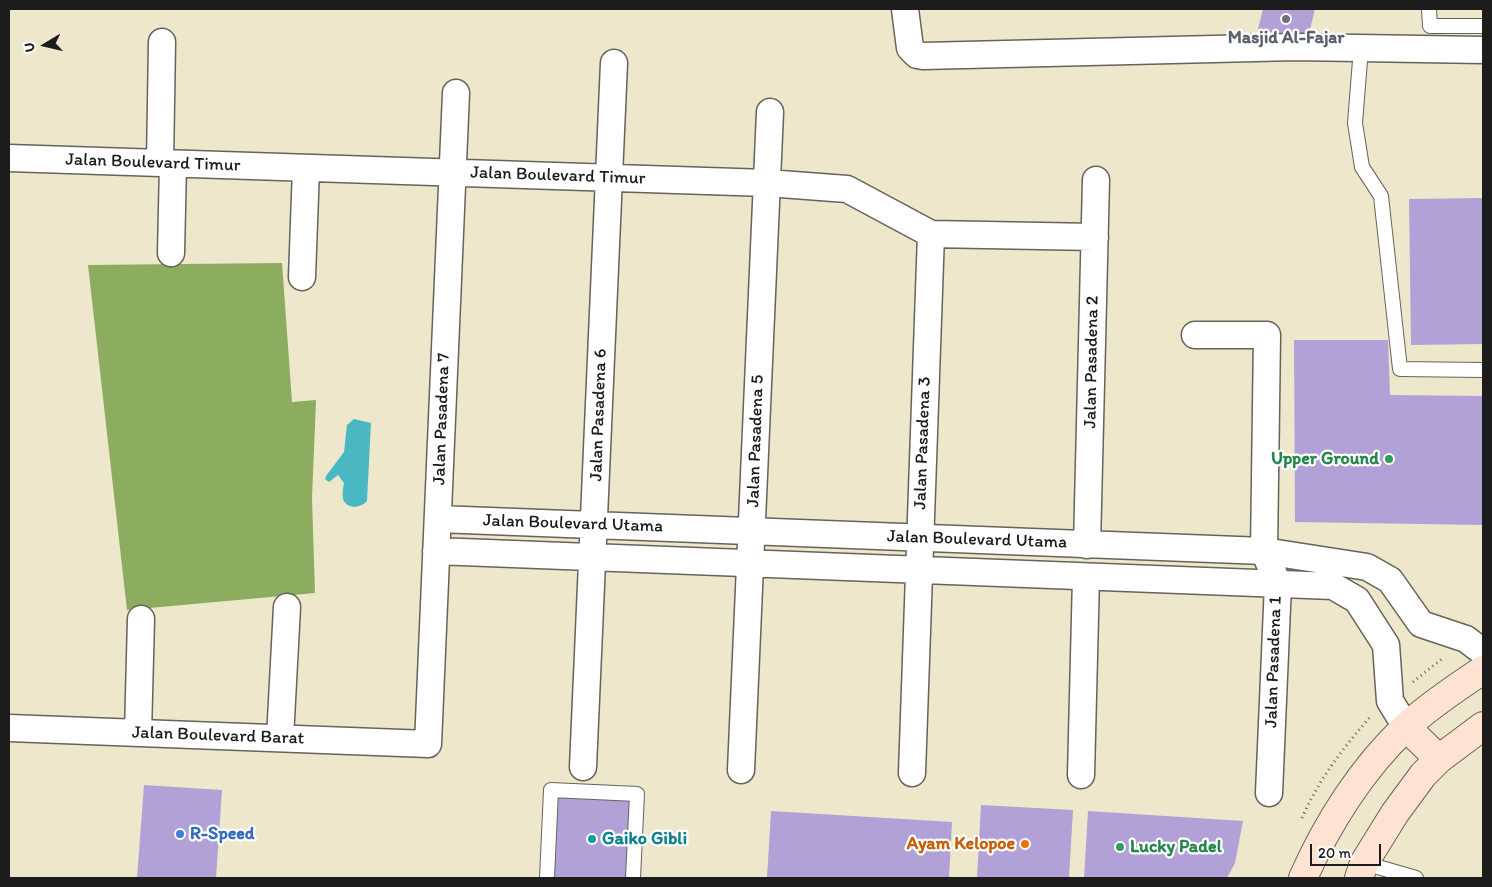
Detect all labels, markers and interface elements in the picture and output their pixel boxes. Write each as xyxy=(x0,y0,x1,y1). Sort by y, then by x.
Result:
marker: Masjid Al-Fajar xyxy=(1280,13,1292,25)
north arrow xyxy=(20,20,70,70)
place label: Masjid Al-Fajar xyxy=(1228,27,1344,49)
text: U xyxy=(21,42,39,53)
street label: Jalan Boulevard Timur xyxy=(65,149,241,177)
street label: Jalan Boulevard Timur xyxy=(470,162,646,190)
street label: Jalan Pasadena 2 xyxy=(1080,295,1104,429)
street label: Jalan Pasadena 6 xyxy=(586,348,612,482)
street label: Jalan Pasadena 7 xyxy=(429,353,455,485)
street label: Jalan Pasadena 5 xyxy=(743,374,769,508)
street label: Jalan Pasadena 3 xyxy=(910,376,936,510)
place label: Upper Ground xyxy=(1271,448,1379,470)
marker: Upper Ground xyxy=(1383,453,1395,465)
street label: Jalan Boulevard Utama xyxy=(483,510,663,538)
street label: Jalan Boulevard Utama xyxy=(887,526,1067,554)
street label: Jalan Pasadena 1 xyxy=(1261,596,1287,728)
street label: Jalan Boulevard Barat xyxy=(131,722,305,750)
place label: R-Speed xyxy=(190,823,254,845)
marker: R-Speed xyxy=(174,828,186,840)
place label: Gaiko Gibli xyxy=(602,828,687,850)
marker: Gaiko Gibli xyxy=(586,833,598,845)
place label: Ayam Kelopoe xyxy=(907,833,1015,855)
scale bar xyxy=(1312,834,1383,866)
place label: Lucky Padel xyxy=(1130,836,1222,858)
marker: Ayam Kelopoe xyxy=(1019,838,1031,850)
marker: Lucky Padel xyxy=(1114,841,1126,853)
text: 20 m xyxy=(1318,844,1351,862)

